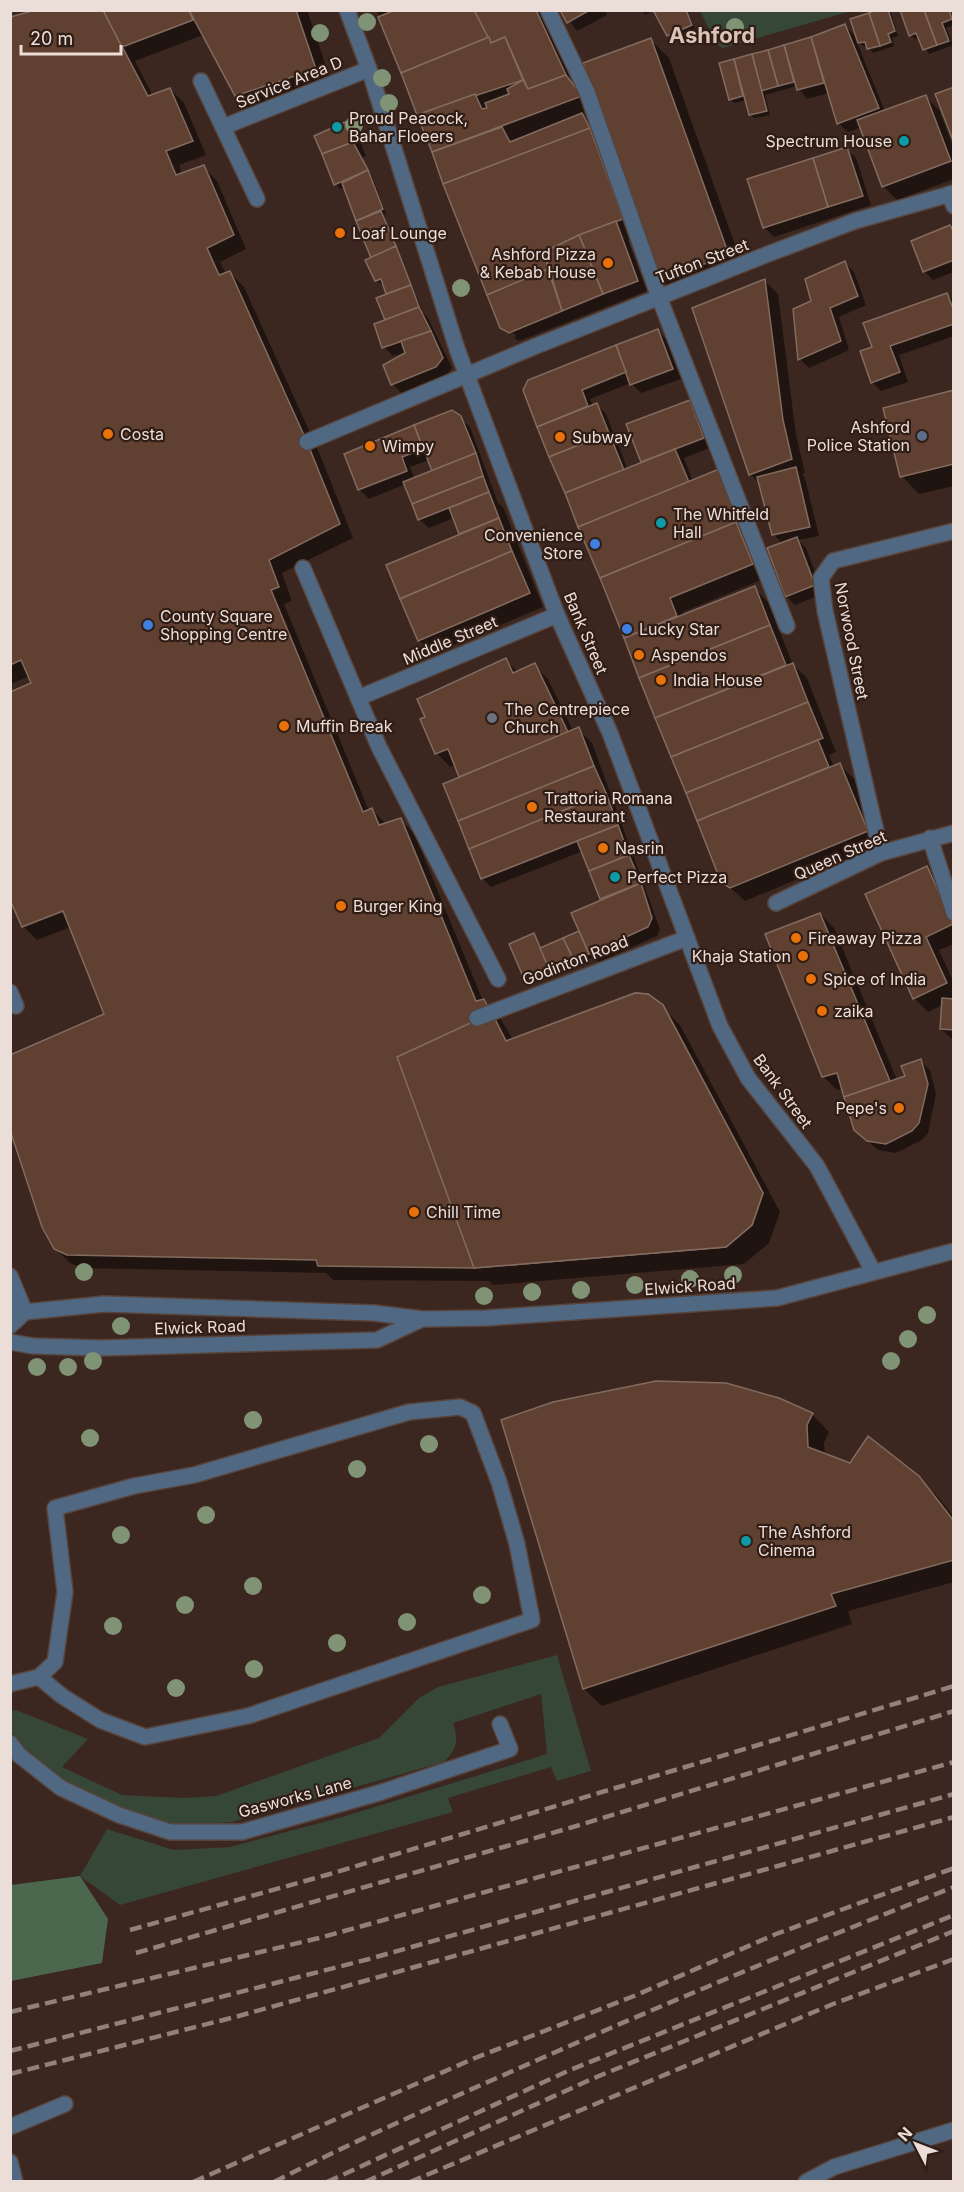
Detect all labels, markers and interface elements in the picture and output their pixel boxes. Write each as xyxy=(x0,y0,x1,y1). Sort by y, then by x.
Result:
scale bar xyxy=(21,18,122,56)
district label: Ashford xyxy=(669,22,755,48)
text: 20 m xyxy=(30,28,73,49)
street label: Service Area D xyxy=(233,52,345,112)
place label: Proud Peacock, Bahar Floeers xyxy=(349,108,468,146)
marker: Proud Peacock, Bahar Floeers xyxy=(330,120,344,134)
place label: Spectrum House xyxy=(766,131,892,151)
marker: Spectrum House xyxy=(897,134,911,148)
place label: Loaf Lounge xyxy=(352,223,447,243)
marker: Loaf Lounge xyxy=(333,226,347,240)
street label: Tufton Street xyxy=(653,234,751,288)
place label: Ashford Pizza & Kebab House xyxy=(480,244,596,282)
marker: Ashford Pizza & Kebab House xyxy=(601,256,615,270)
place label: Ashford Police Station xyxy=(807,417,910,455)
place label: Costa xyxy=(120,424,164,444)
marker: Costa xyxy=(101,427,115,441)
place label: Subway xyxy=(572,427,632,447)
marker: Ashford Police Station xyxy=(915,429,929,443)
marker: Subway xyxy=(553,430,567,444)
place label: Wimpy xyxy=(382,436,434,456)
marker: Wimpy xyxy=(363,439,377,453)
place label: The Whitfeld Hall xyxy=(673,504,769,542)
marker: The Whitfeld Hall xyxy=(654,516,668,530)
place label: Convenience Store xyxy=(484,525,583,563)
marker: Convenience Store xyxy=(588,537,602,551)
street label: Norwood Street xyxy=(831,581,873,701)
street label: Bank Street xyxy=(560,589,612,677)
place label: County Square Shopping Centre xyxy=(160,606,287,644)
street label: Middle Street xyxy=(400,611,500,669)
marker: County Square Shopping Centre xyxy=(141,618,155,632)
place label: Lucky Star xyxy=(639,619,720,639)
marker: Lucky Star xyxy=(620,622,634,636)
place label: Aspendos xyxy=(651,645,727,665)
marker: Aspendos xyxy=(632,648,646,662)
place label: India House xyxy=(673,670,763,690)
marker: India House xyxy=(654,673,668,687)
place label: The Centrepiece Church xyxy=(504,699,630,737)
marker: The Centrepiece Church xyxy=(485,711,499,725)
place label: Muffin Break xyxy=(296,716,393,736)
marker: Muffin Break xyxy=(277,719,291,733)
place label: Trattoria Romana Restaurant xyxy=(544,788,673,826)
marker: Trattoria Romana Restaurant xyxy=(525,800,539,814)
street label: Queen Street xyxy=(791,826,889,884)
place label: Nasrin xyxy=(615,838,664,858)
marker: Nasrin xyxy=(596,841,610,855)
place label: Perfect Pizza xyxy=(627,867,727,887)
marker: Perfect Pizza xyxy=(608,870,622,884)
place label: Burger King xyxy=(353,896,443,916)
marker: Burger King xyxy=(334,899,348,913)
place label: Fireaway Pizza xyxy=(808,928,922,948)
street label: Godinton Road xyxy=(519,931,631,989)
marker: Fireaway Pizza xyxy=(789,931,803,945)
place label: Khaja Station xyxy=(692,946,791,966)
marker: Khaja Station xyxy=(796,949,810,963)
place label: Spice of India xyxy=(823,969,926,989)
marker: Spice of India xyxy=(804,972,818,986)
place label: zaika xyxy=(834,1001,873,1021)
marker: zaika xyxy=(815,1004,829,1018)
street label: Bank Street xyxy=(749,1050,817,1132)
place label: Pepe's xyxy=(835,1098,887,1118)
marker: Pepe's xyxy=(892,1101,906,1115)
place label: Chill Time xyxy=(426,1202,501,1222)
marker: Chill Time xyxy=(407,1205,421,1219)
street label: Elwick Road xyxy=(644,1273,736,1299)
street label: Elwick Road xyxy=(154,1315,246,1339)
place label: The Ashford Cinema xyxy=(758,1522,851,1560)
marker: The Ashford Cinema xyxy=(739,1534,753,1548)
street label: Gasworks Lane xyxy=(236,1772,354,1822)
north arrow xyxy=(886,2114,946,2174)
text: N xyxy=(893,2123,916,2145)

